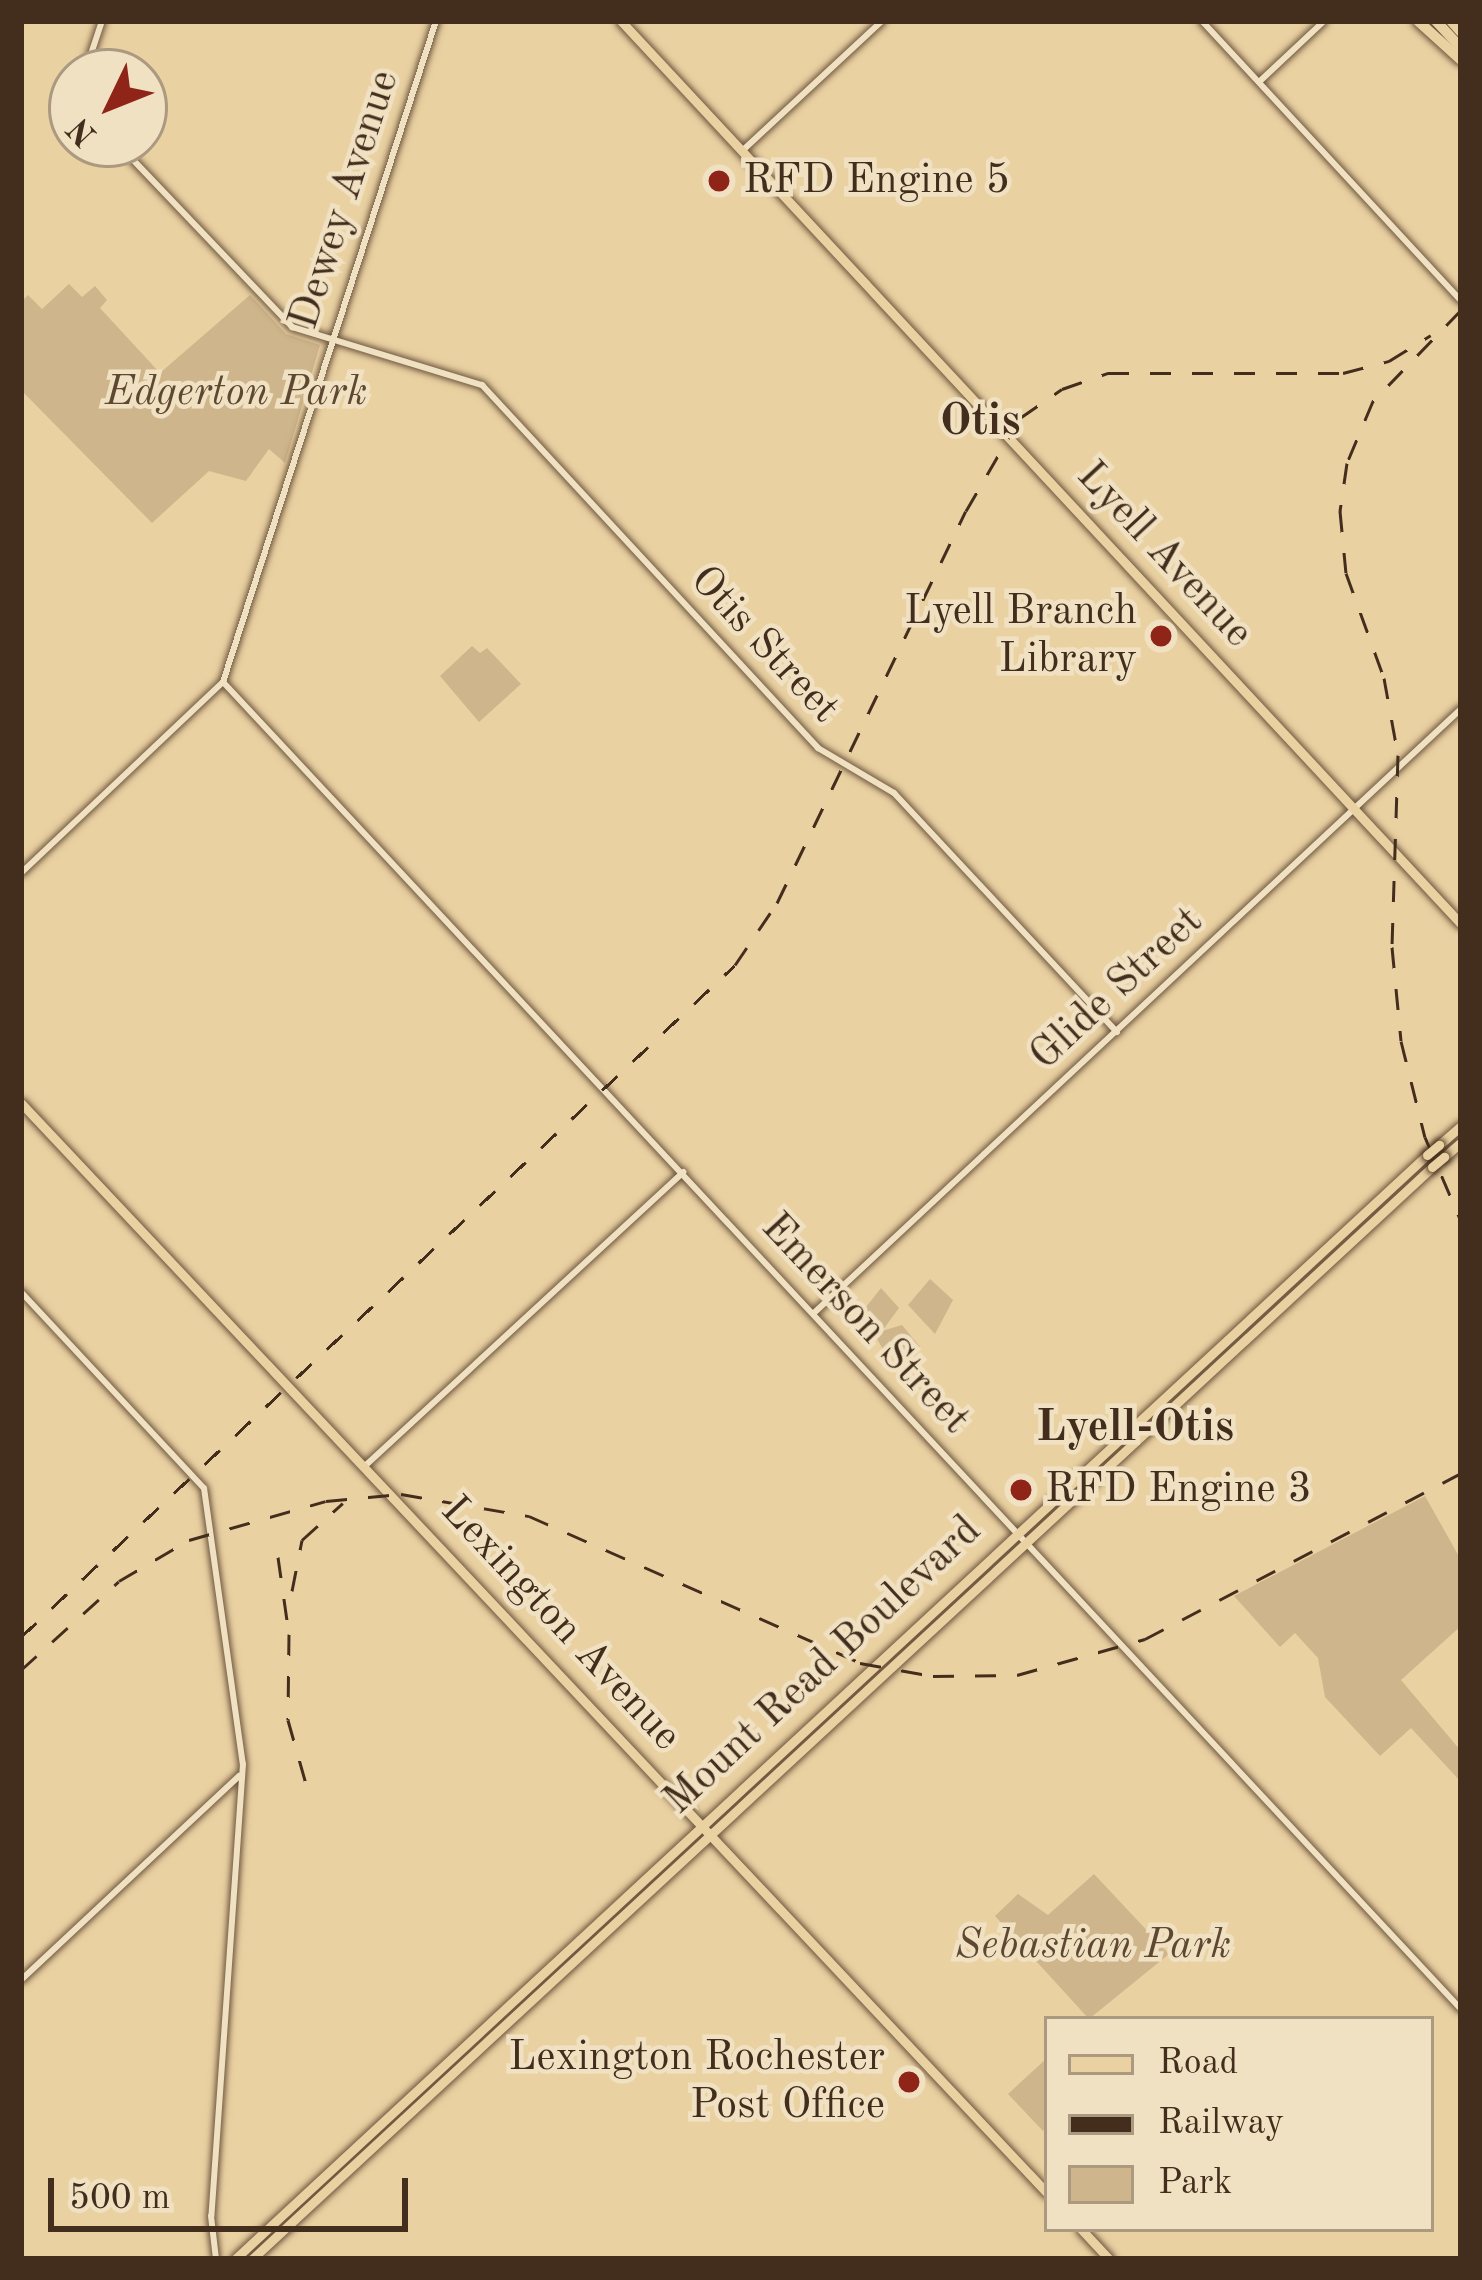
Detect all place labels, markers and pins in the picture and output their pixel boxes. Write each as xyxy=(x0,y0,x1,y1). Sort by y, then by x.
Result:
place label: RFD Engine 5 xyxy=(743,156,1010,206)
marker: RFD Engine 5 xyxy=(706,168,732,194)
place label: Lyell Branch Library xyxy=(904,587,1137,686)
marker: Lyell Branch Library xyxy=(1148,623,1174,649)
place label: RFD Engine 3 xyxy=(1045,1465,1312,1515)
marker: RFD Engine 3 xyxy=(1008,1477,1034,1503)
place label: Lexington Rochester Post Office xyxy=(508,2033,885,2132)
marker: Lexington Rochester Post Office xyxy=(896,2069,922,2095)

